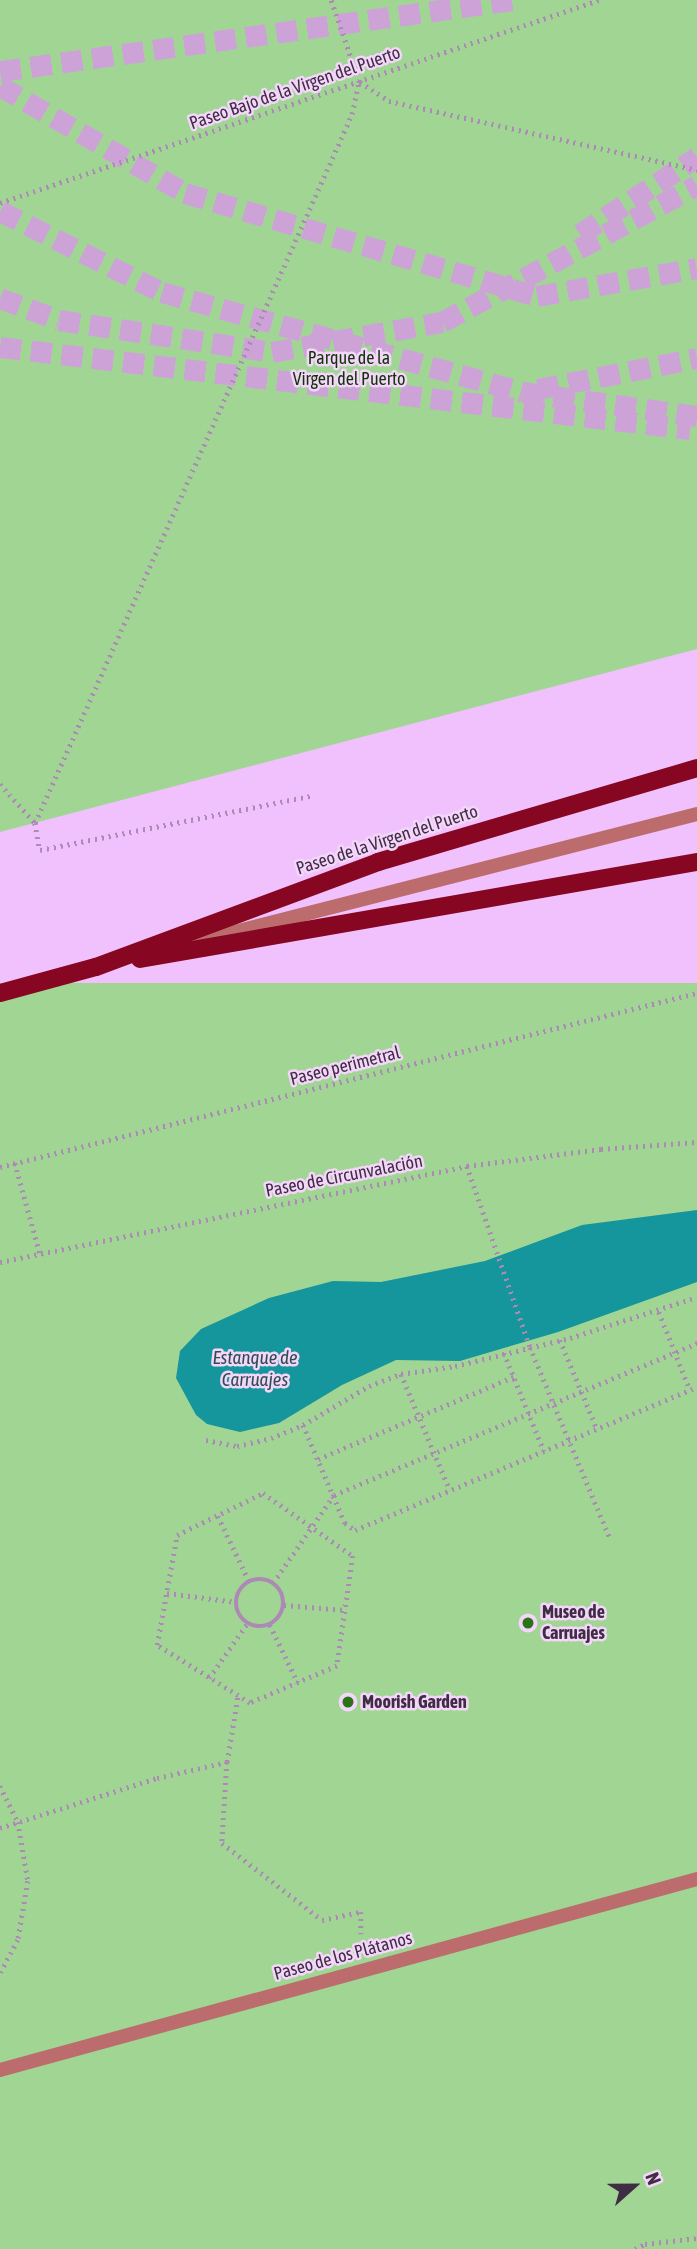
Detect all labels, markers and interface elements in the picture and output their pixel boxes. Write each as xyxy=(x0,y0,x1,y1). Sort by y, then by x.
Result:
street label: Paseo Bajo de la Virgen del Puerto xyxy=(187,42,403,134)
park label: Parque de la Virgen del Puerto xyxy=(293,348,405,390)
street label: Paseo de la Virgen del Puerto xyxy=(293,800,481,880)
street label: Paseo perimetral xyxy=(288,1042,402,1090)
street label: Paseo de Circunvalación xyxy=(264,1150,424,1202)
water label: Estanque de Carruajes xyxy=(212,1347,298,1391)
place label: Museo de Carruajes xyxy=(542,1602,605,1644)
marker: Museo de Carruajes xyxy=(520,1615,536,1631)
place label: Moorish Garden xyxy=(362,1691,467,1713)
marker: Moorish Garden xyxy=(340,1694,356,1710)
street label: Paseo de los Plátanos xyxy=(271,1927,415,1985)
north arrow xyxy=(599,2151,669,2221)
text: N xyxy=(641,2169,666,2188)

